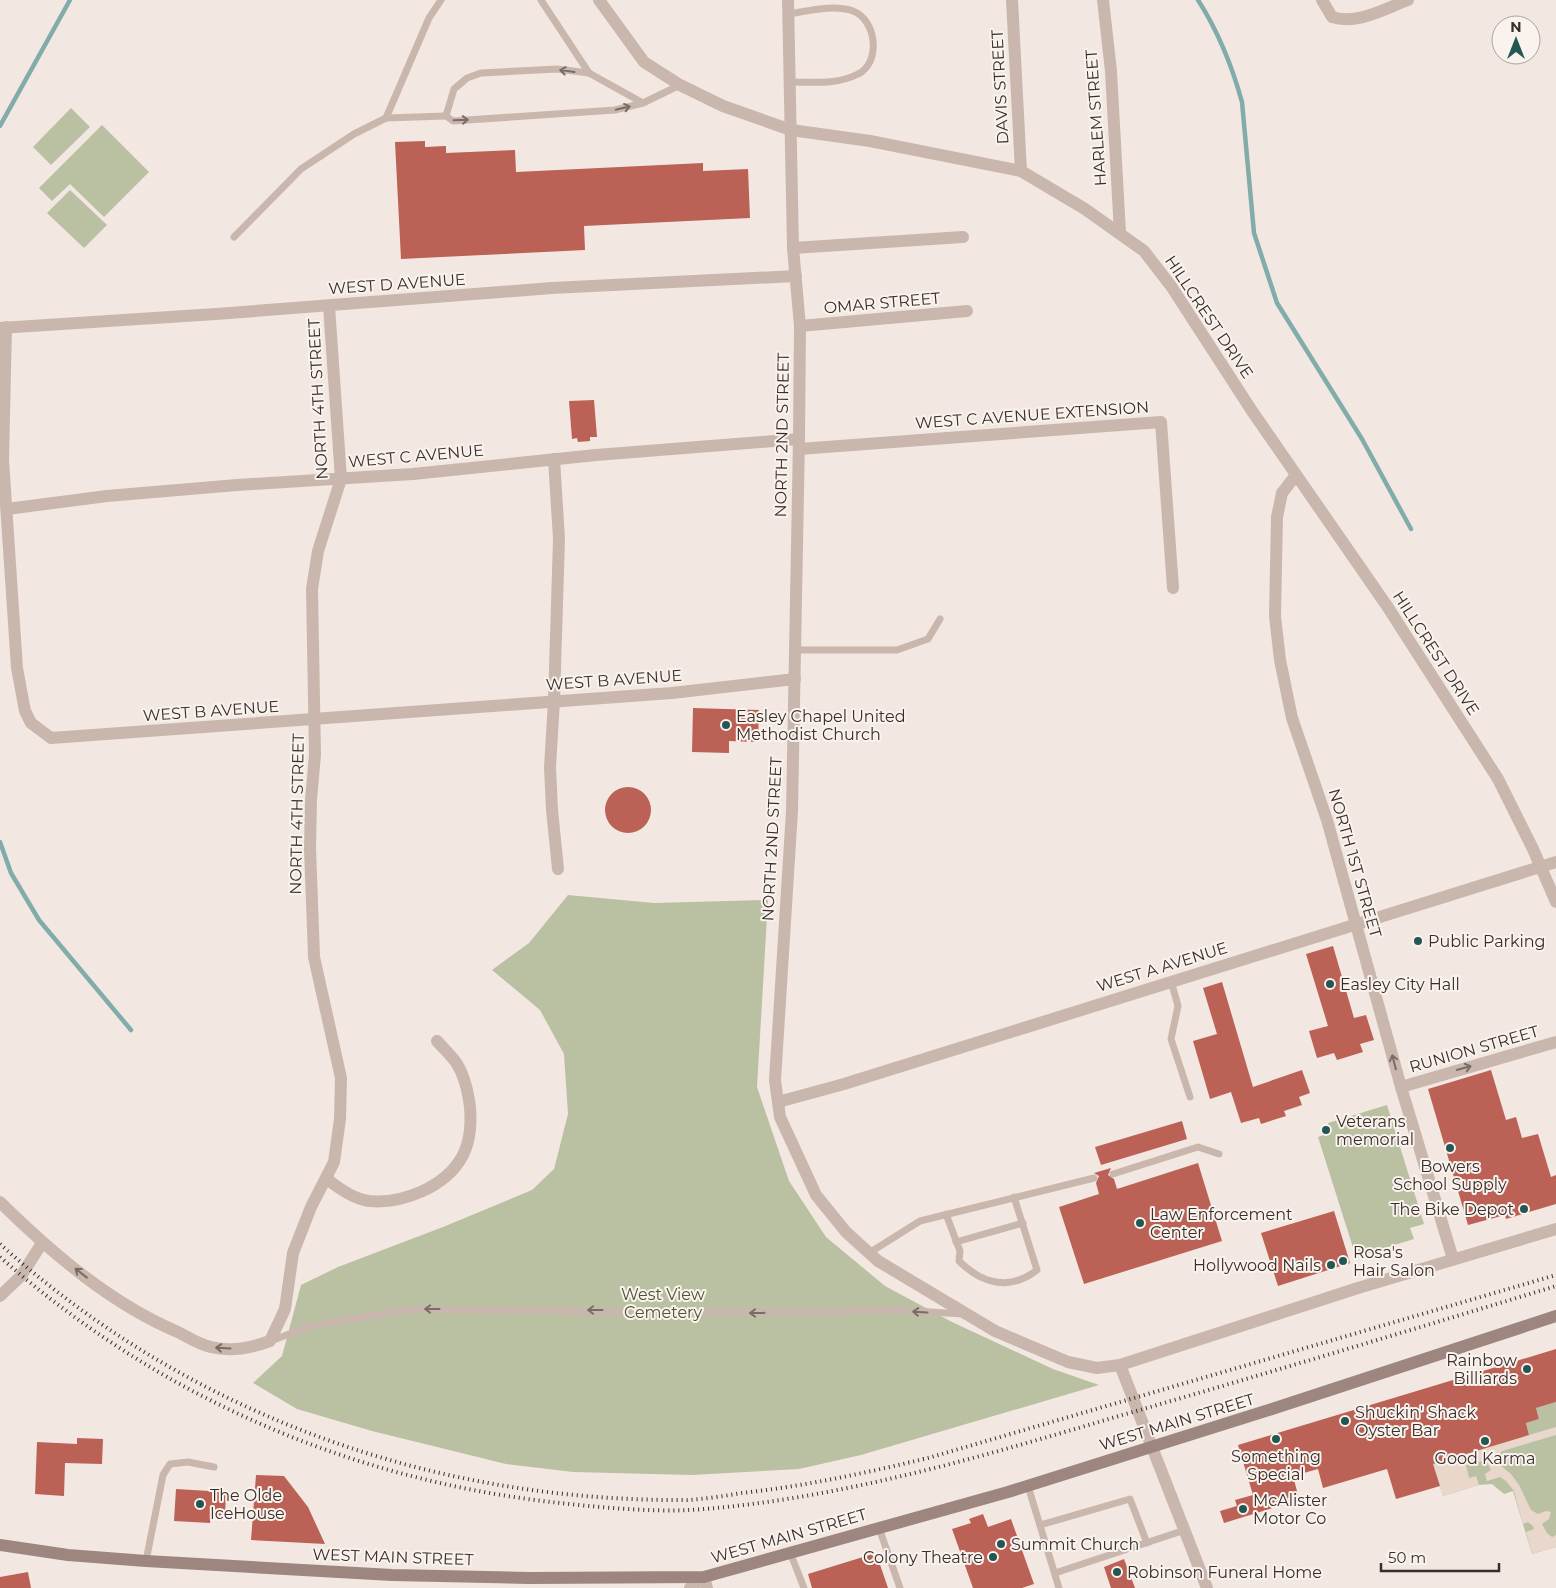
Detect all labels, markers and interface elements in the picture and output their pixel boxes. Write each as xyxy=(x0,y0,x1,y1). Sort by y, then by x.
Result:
north arrow xyxy=(1491,15,1541,65)
text: N xyxy=(1510,18,1522,36)
street label: DAVIS STREET xyxy=(987,28,1012,145)
street label: HARLEM STREET xyxy=(1082,48,1110,187)
one-way arrow xyxy=(559,65,575,75)
one-way arrow xyxy=(614,103,630,112)
one-way arrow xyxy=(453,116,469,125)
street label: HILLCREST DRIVE xyxy=(1161,252,1257,382)
street label: WEST D AVENUE xyxy=(328,270,466,298)
street label: OMAR STREET xyxy=(823,288,942,318)
street label: NORTH 4TH STREET xyxy=(304,317,332,480)
street label: NORTH 2ND STREET xyxy=(771,352,793,518)
street label: WEST C AVENUE EXTENSION xyxy=(914,397,1150,433)
street label: WEST C AVENUE xyxy=(348,441,484,471)
street label: HILLCREST DRIVE xyxy=(1389,587,1483,719)
street label: WEST B AVENUE xyxy=(545,666,683,694)
street label: WEST B AVENUE xyxy=(142,697,280,725)
place label: Easley Chapel United Methodist Church xyxy=(736,707,906,744)
marker: Easley Chapel United Methodist Church xyxy=(720,719,732,731)
street label: NORTH 4TH STREET xyxy=(286,732,308,895)
street label: NORTH 2ND STREET xyxy=(758,755,786,922)
street label: NORTH 1ST STREET xyxy=(1325,786,1386,940)
place label: Public Parking xyxy=(1428,932,1546,951)
marker: Public Parking xyxy=(1412,935,1424,947)
street label: WEST A AVENUE xyxy=(1094,938,1230,996)
place label: Easley City Hall xyxy=(1340,975,1460,994)
marker: Easley City Hall xyxy=(1324,978,1336,990)
street label: RUNION STREET xyxy=(1407,1021,1542,1077)
one-way arrow xyxy=(1388,1054,1398,1070)
one-way arrow xyxy=(1456,1063,1472,1073)
place label: Veterans memorial xyxy=(1336,1112,1414,1149)
marker: Veterans memorial xyxy=(1320,1124,1332,1136)
marker: Bowers School Supply xyxy=(1444,1142,1456,1154)
place label: Bowers School Supply xyxy=(1393,1157,1507,1194)
place label: The Bike Depot xyxy=(1390,1200,1514,1219)
marker: The Bike Depot xyxy=(1518,1203,1530,1215)
place label: Law Enforcement Center xyxy=(1150,1205,1293,1242)
marker: Law Enforcement Center xyxy=(1134,1217,1146,1229)
place label: Rosa's Hair Salon xyxy=(1353,1243,1435,1280)
marker: Rosa's Hair Salon xyxy=(1337,1255,1349,1267)
place label: Hollywood Nails xyxy=(1193,1256,1321,1275)
marker: Hollywood Nails xyxy=(1325,1259,1337,1271)
one-way arrow xyxy=(74,1268,88,1278)
park label: West View Cemetery xyxy=(621,1285,705,1322)
one-way arrow xyxy=(425,1304,441,1314)
one-way arrow xyxy=(587,1305,604,1315)
one-way arrow xyxy=(912,1307,928,1316)
one-way arrow xyxy=(750,1308,766,1317)
one-way arrow xyxy=(215,1343,231,1352)
place label: Rainbow Billiards xyxy=(1446,1351,1517,1388)
marker: Rainbow Billiards xyxy=(1521,1363,1533,1375)
street label: WEST MAIN STREET xyxy=(1097,1389,1258,1455)
place label: Shuckin' Shack Oyster Bar xyxy=(1355,1403,1476,1440)
marker: Shuckin' Shack Oyster Bar xyxy=(1339,1415,1351,1427)
marker: Something Special xyxy=(1270,1433,1282,1445)
marker: Good Karma xyxy=(1479,1435,1491,1447)
place label: Something Special xyxy=(1231,1447,1321,1484)
place label: Good Karma xyxy=(1435,1449,1535,1468)
place label: The Olde IceHouse xyxy=(210,1486,285,1523)
place label: McAlister Motor Co xyxy=(1253,1491,1327,1528)
marker: The Olde IceHouse xyxy=(194,1498,206,1510)
marker: McAlister Motor Co xyxy=(1237,1503,1249,1515)
street label: WEST MAIN STREET xyxy=(709,1504,870,1567)
place label: Summit Church xyxy=(1011,1535,1139,1554)
marker: Summit Church xyxy=(995,1538,1007,1550)
scale bar xyxy=(1381,1540,1498,1572)
street label: WEST MAIN STREET xyxy=(312,1545,475,1569)
place label: Colony Theatre xyxy=(863,1548,983,1567)
text: 50 m xyxy=(1388,1548,1426,1567)
marker: Colony Theatre xyxy=(987,1551,999,1563)
place label: Robinson Funeral Home xyxy=(1127,1563,1322,1582)
marker: Robinson Funeral Home xyxy=(1111,1566,1123,1578)

